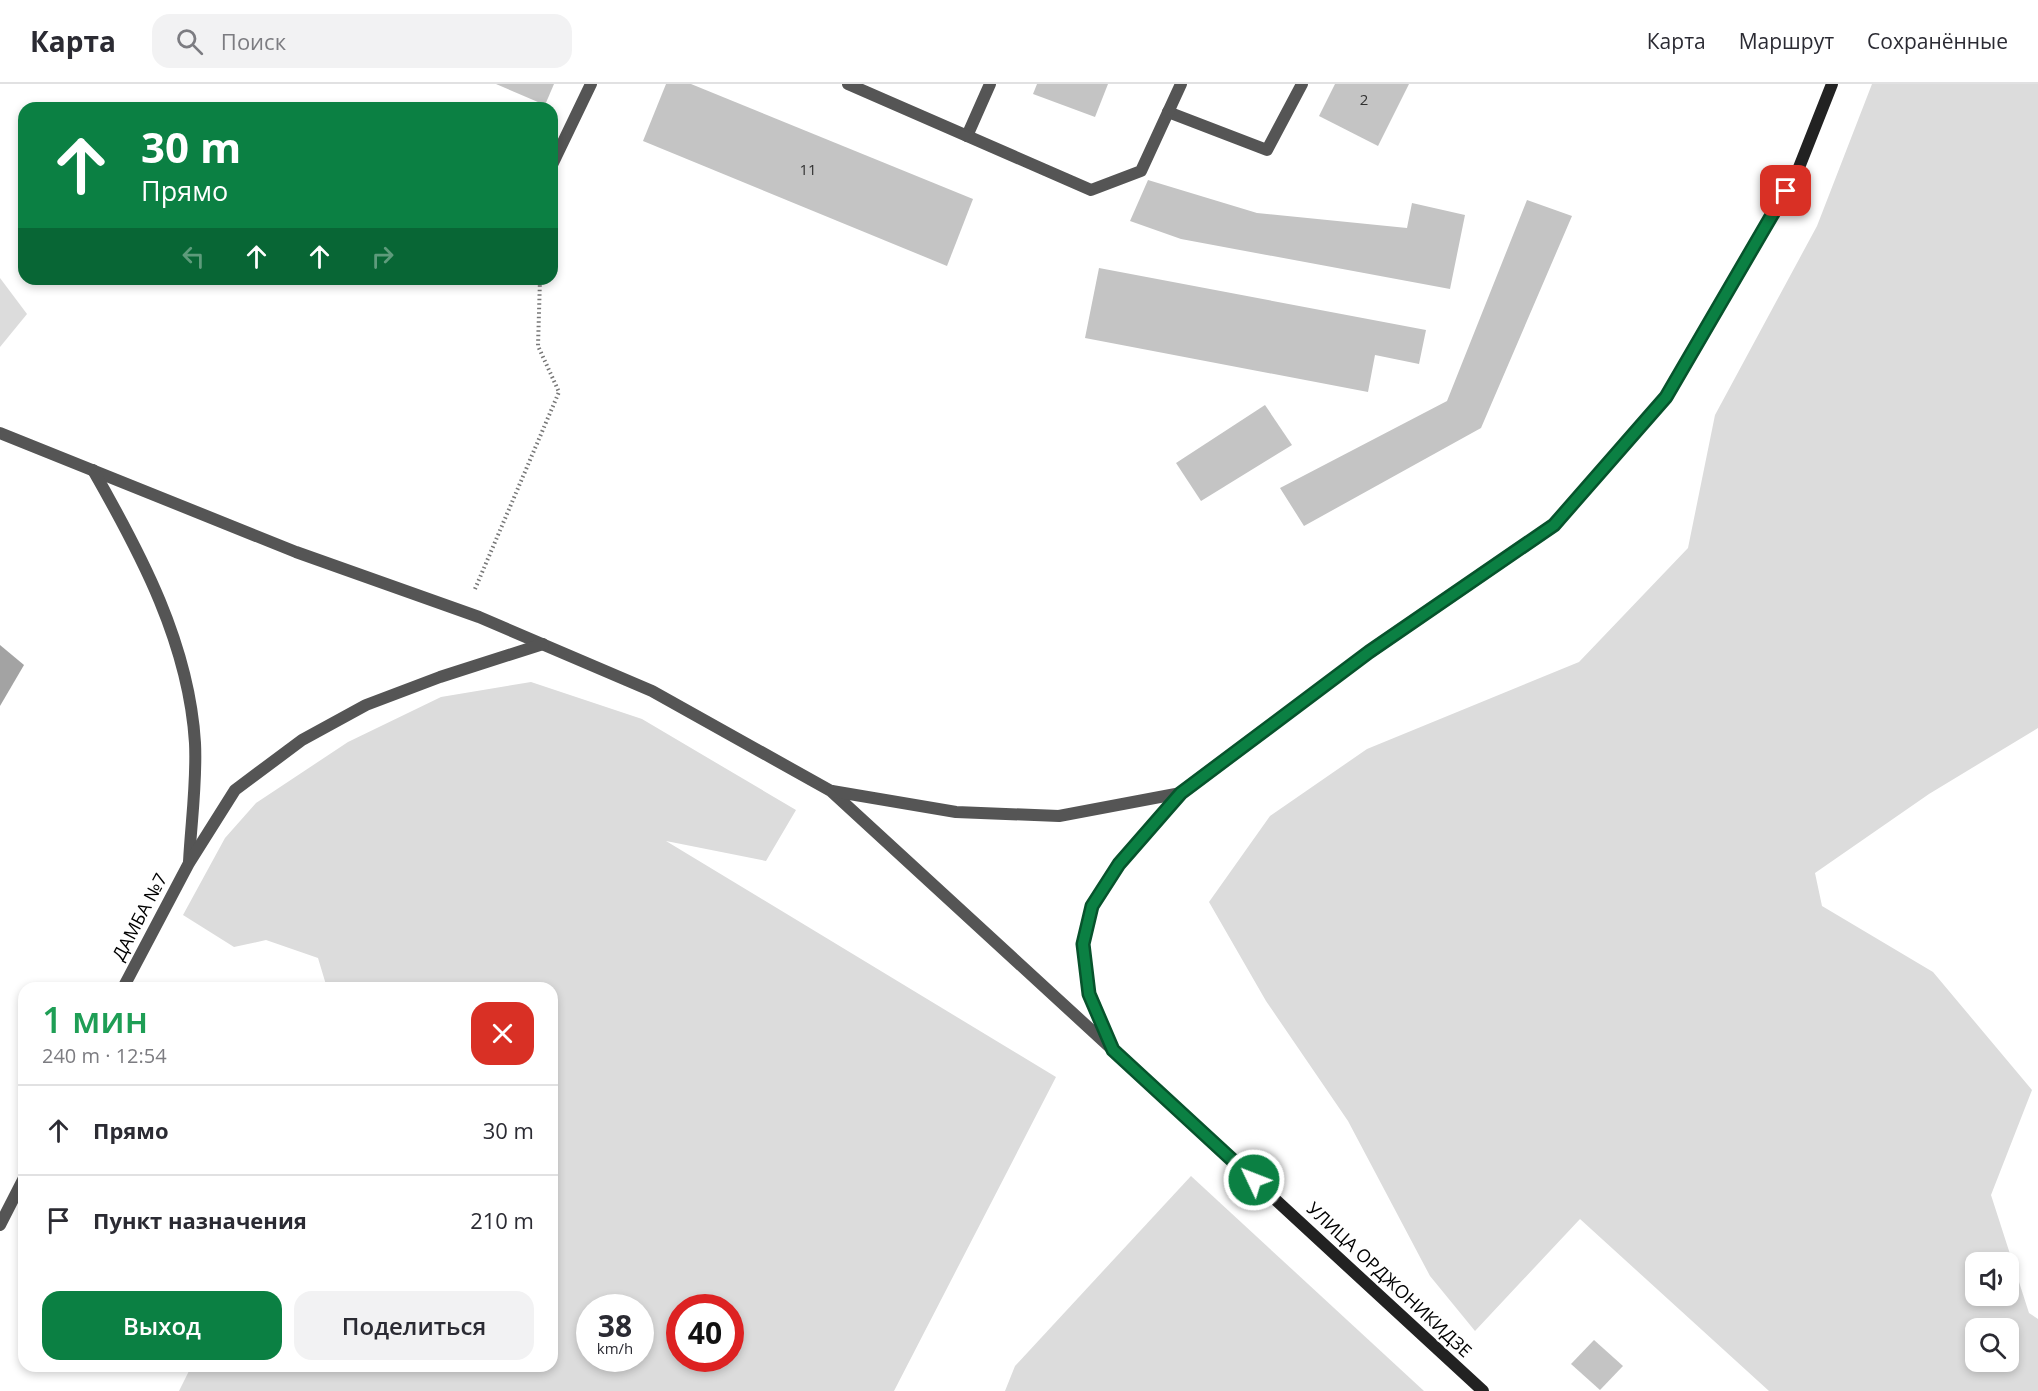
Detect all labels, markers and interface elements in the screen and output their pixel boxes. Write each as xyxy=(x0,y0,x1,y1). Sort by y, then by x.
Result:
search box xyxy=(152,14,572,68)
text: Карта xyxy=(30,22,116,60)
icon: search xyxy=(173,25,206,58)
text: Поиск xyxy=(221,26,286,56)
text: Карта xyxy=(1647,27,1706,55)
text: Маршрут xyxy=(1739,27,1834,55)
text: Сохранённые xyxy=(1867,27,2008,55)
house number: 2 xyxy=(1360,89,1368,109)
text: 30 m xyxy=(141,118,241,175)
icon: ahead xyxy=(42,126,120,204)
house number: 11 xyxy=(799,159,817,179)
pin xyxy=(1760,165,1811,216)
text: Прямо xyxy=(141,172,228,209)
icon: arrive xyxy=(1769,174,1802,207)
icon: left xyxy=(177,240,210,273)
icon: ahead xyxy=(240,240,273,273)
icon: ahead xyxy=(303,240,336,273)
icon: right xyxy=(366,240,399,273)
street label: ДАМБА №7 xyxy=(106,869,172,964)
text: 1 мин xyxy=(42,995,148,1044)
button: close xyxy=(471,1002,534,1065)
text: 240 m · 12:54 xyxy=(42,1042,167,1069)
icon: ahead xyxy=(42,1114,75,1147)
text: Прямо xyxy=(93,1115,169,1145)
text: 30 m xyxy=(483,1115,534,1145)
position arrow xyxy=(1222,1148,1286,1212)
street label: УЛИЦА ОРДЖОНИКИДЗЕ xyxy=(1302,1196,1477,1362)
icon: arrive xyxy=(42,1204,75,1237)
text: Пункт назначения xyxy=(93,1205,307,1235)
text: 210 m xyxy=(470,1205,534,1235)
map controls xyxy=(1965,1252,2019,1372)
button: sound xyxy=(1965,1252,2019,1306)
button: Выход xyxy=(42,1291,282,1360)
button: Поделиться xyxy=(294,1291,534,1360)
speed limit sign: 40 xyxy=(666,1294,744,1372)
text: 38 xyxy=(598,1305,632,1346)
button: search xyxy=(1965,1318,2019,1372)
text: km/h xyxy=(597,1338,633,1358)

